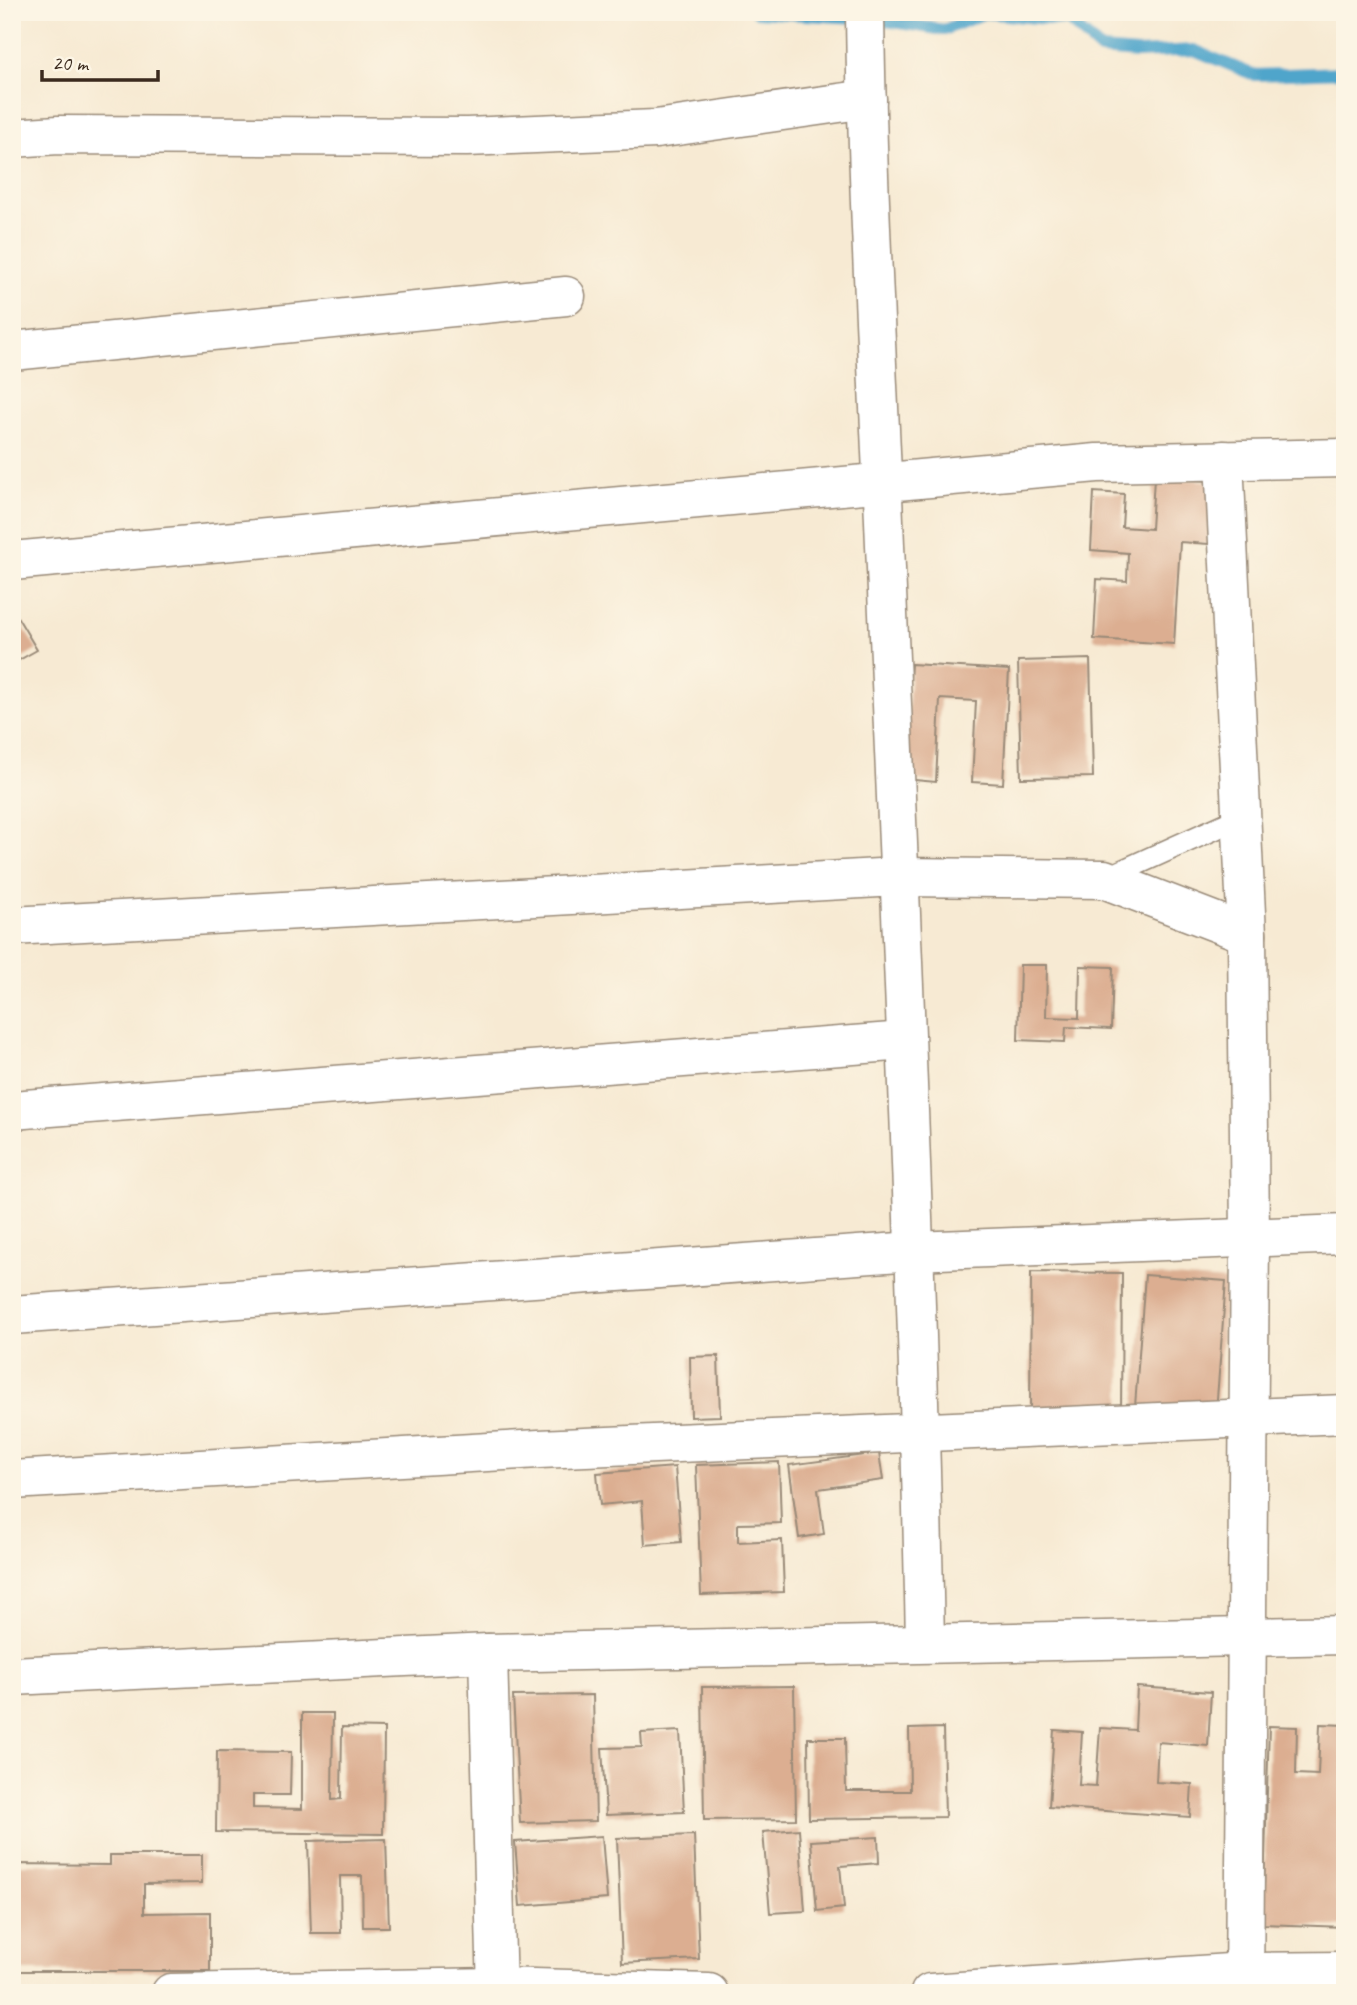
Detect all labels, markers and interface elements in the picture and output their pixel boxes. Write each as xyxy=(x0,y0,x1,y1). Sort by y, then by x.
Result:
scale bar xyxy=(42,38,158,82)
text: 20 m xyxy=(52,50,90,76)

